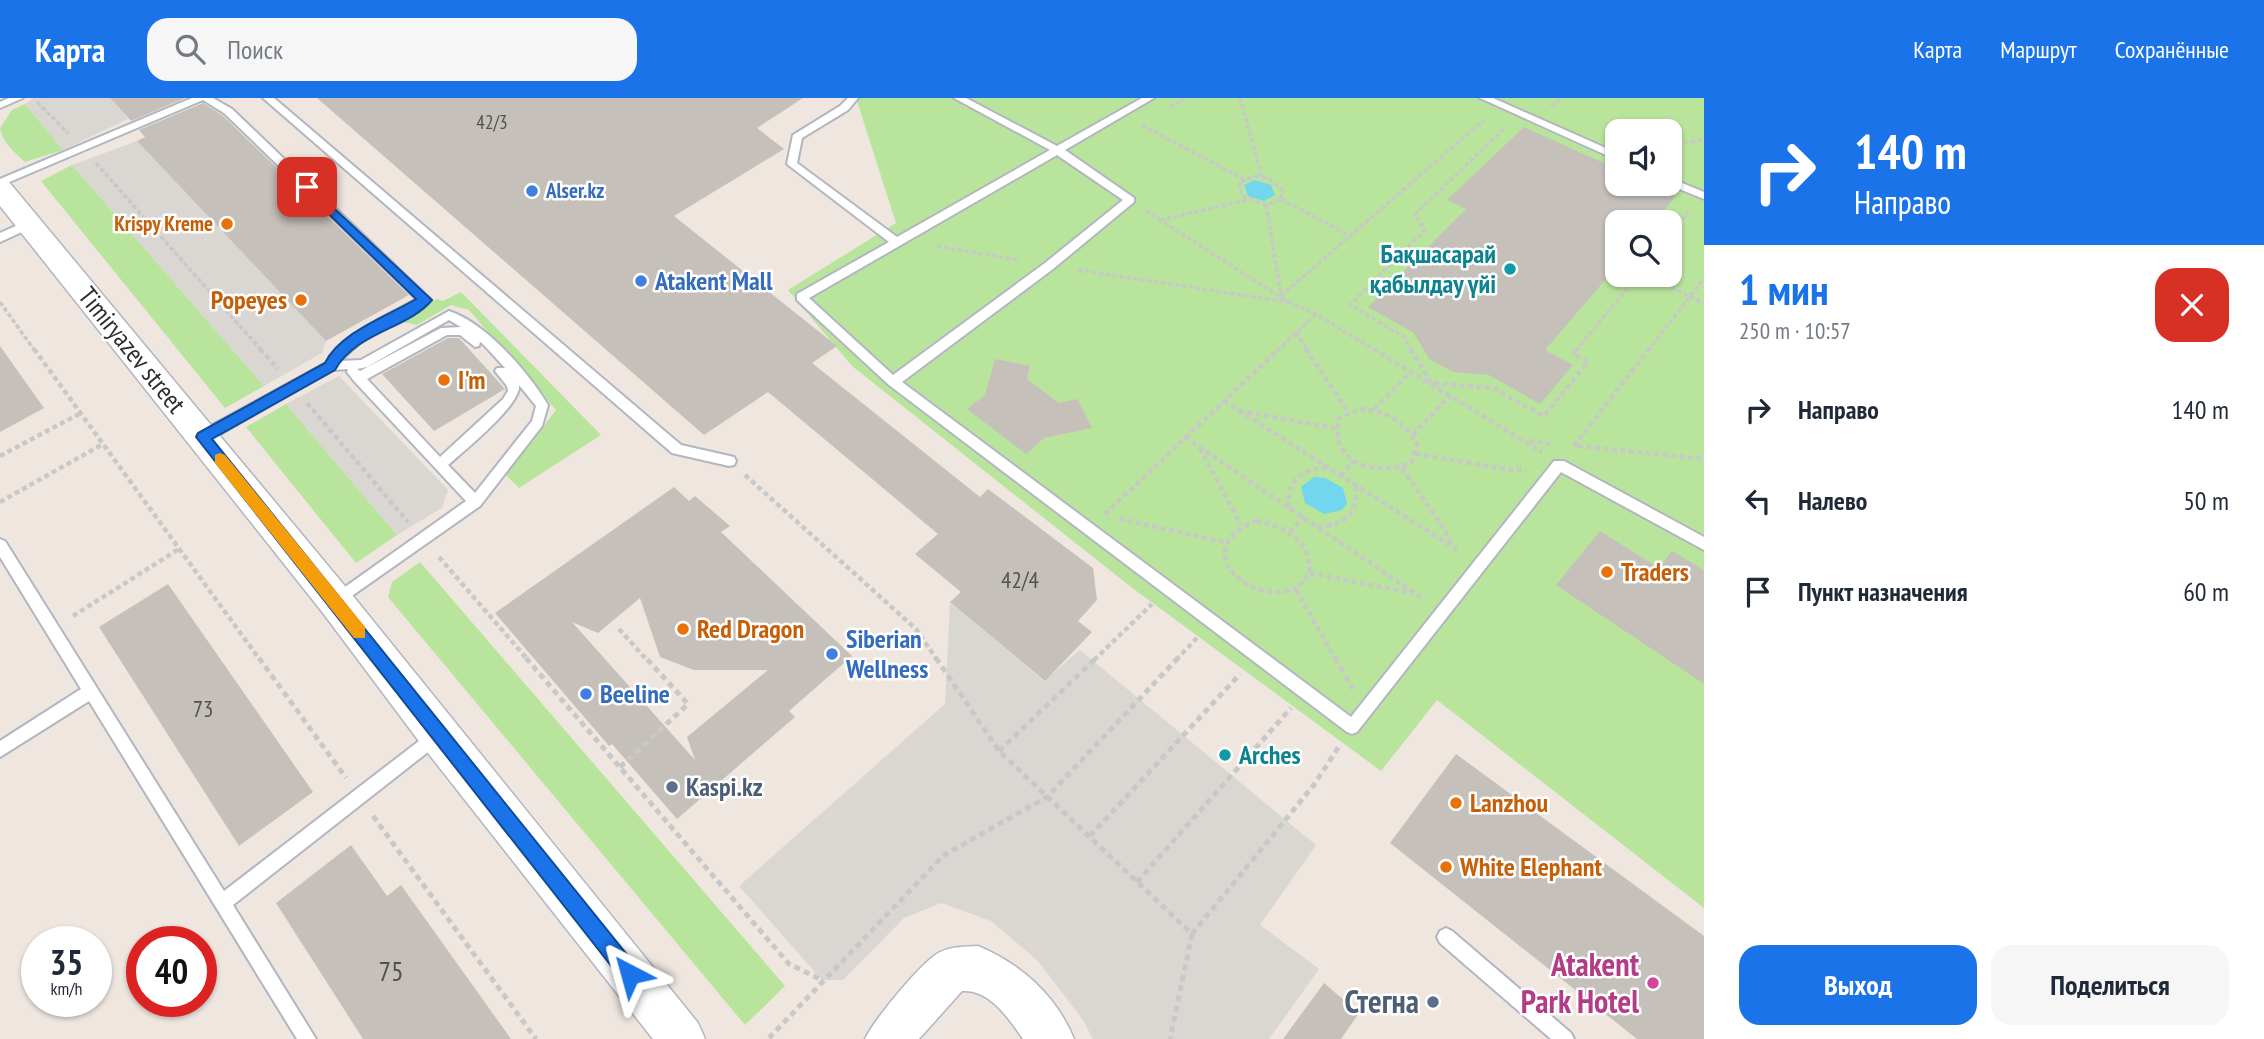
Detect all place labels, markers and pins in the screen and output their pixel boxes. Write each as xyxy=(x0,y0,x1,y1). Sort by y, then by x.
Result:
pin xyxy=(277,157,337,217)
place label: Alser.kz xyxy=(545,177,604,204)
marker: Alser.kz xyxy=(524,183,540,199)
place label: Krispy Kreme xyxy=(114,210,213,237)
marker: Krispy Kreme xyxy=(219,216,235,232)
place label: Бақшасарай қабылдау үйі xyxy=(1370,237,1496,300)
marker: Бақшасарай қабылдау үйі xyxy=(1502,261,1518,277)
place label: Atakent Mall xyxy=(654,264,773,297)
marker: Atakent Mall xyxy=(633,273,649,289)
place label: Popeyes xyxy=(211,283,287,316)
marker: Popeyes xyxy=(293,292,309,308)
place label: I'm xyxy=(458,363,485,396)
marker: I'm xyxy=(436,372,452,388)
place label: Traders xyxy=(1621,555,1689,588)
marker: Traders xyxy=(1599,564,1615,580)
place label: Red Dragon xyxy=(697,612,804,645)
marker: Red Dragon xyxy=(675,621,691,637)
place label: Siberian Wellness xyxy=(845,622,928,685)
marker: Siberian Wellness xyxy=(824,646,840,662)
place label: Beeline xyxy=(600,677,670,710)
marker: Beeline xyxy=(578,686,594,702)
place label: Arches xyxy=(1238,738,1301,771)
marker: Arches xyxy=(1217,747,1233,763)
place label: Kaspi.kz xyxy=(686,770,763,803)
marker: Kaspi.kz xyxy=(664,779,680,795)
place label: Lanzhou xyxy=(1470,786,1548,819)
marker: Lanzhou xyxy=(1448,795,1464,811)
place label: White Elephant xyxy=(1459,850,1603,883)
marker: White Elephant xyxy=(1438,859,1454,875)
place label: Atakent Park Hotel xyxy=(1521,943,1640,1022)
marker: Atakent Park Hotel xyxy=(1645,975,1661,991)
place label: Стегна xyxy=(1344,980,1419,1022)
marker: Стегна xyxy=(1425,994,1441,1010)

